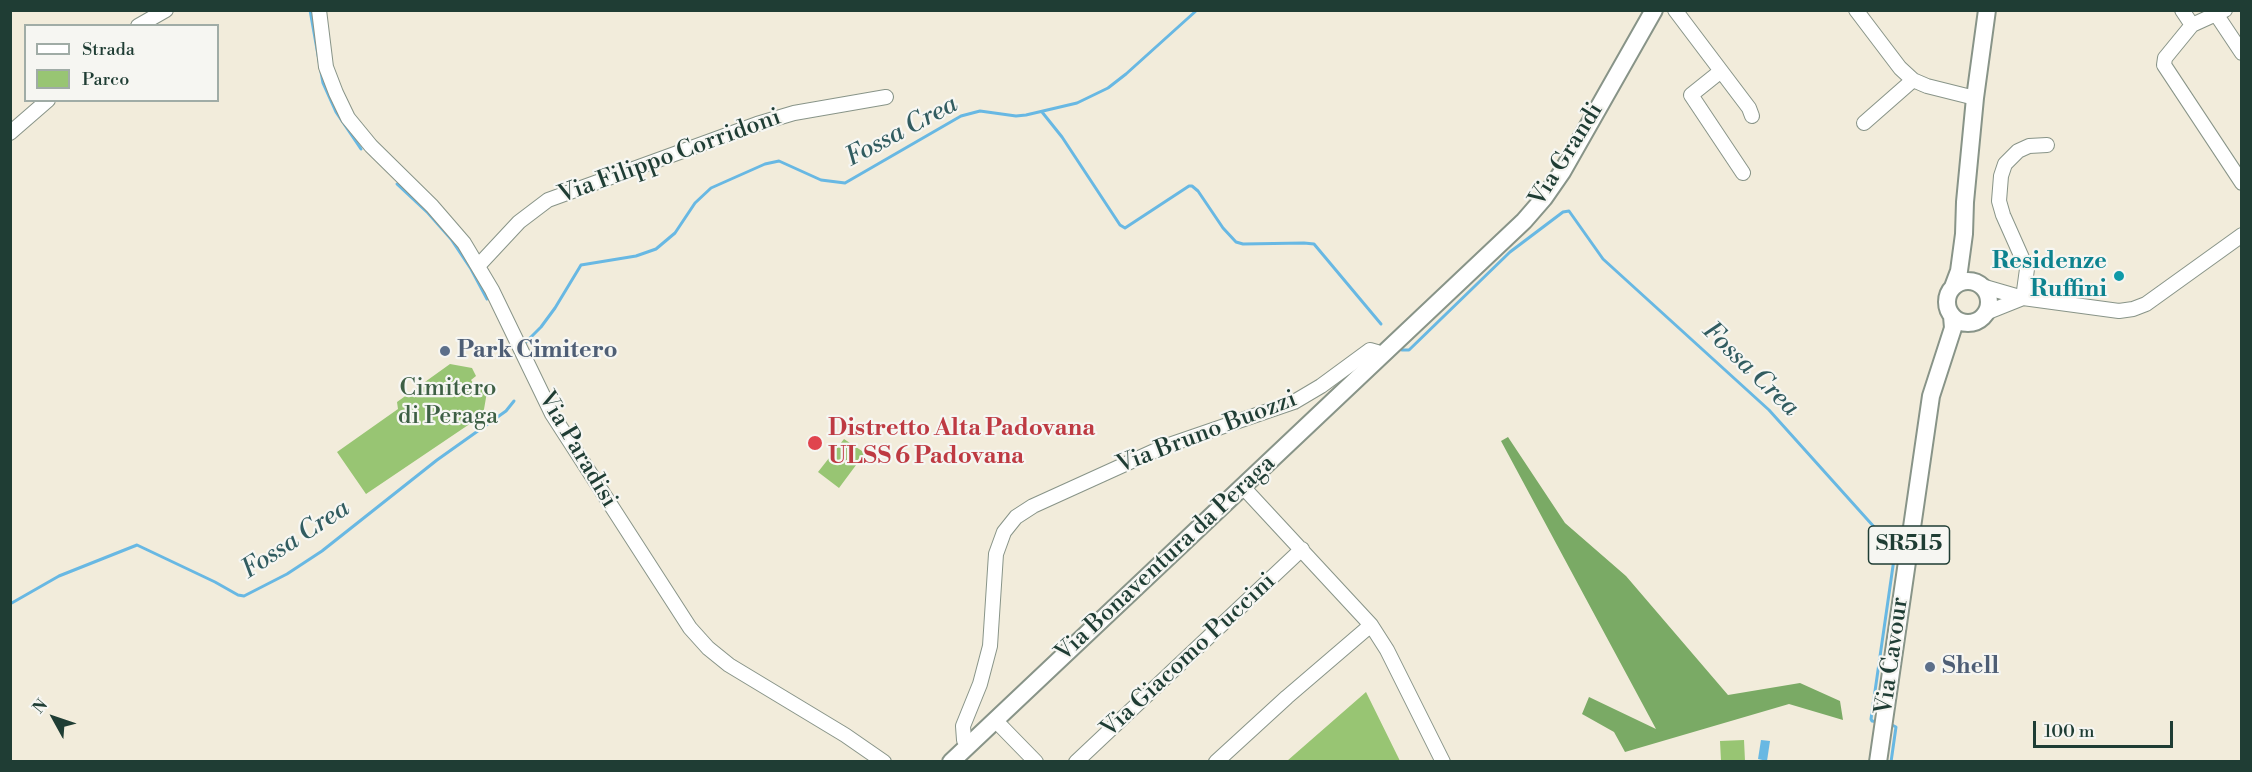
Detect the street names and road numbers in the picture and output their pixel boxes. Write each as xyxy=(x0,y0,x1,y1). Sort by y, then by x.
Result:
street label: Via Grandi xyxy=(1524,98,1610,212)
street label: Via Filippo Corridoni xyxy=(555,103,785,211)
street label: Via Bruno Buozzi xyxy=(1113,385,1301,481)
street label: Via Paradisi xyxy=(531,387,623,513)
street label: Via Bonaventura da Peraga xyxy=(1050,450,1282,668)
road number: SR515 xyxy=(1868,526,1950,564)
street label: Via Giacomo Puccini xyxy=(1096,568,1282,744)
street label: Via Cavour xyxy=(1871,595,1915,717)

